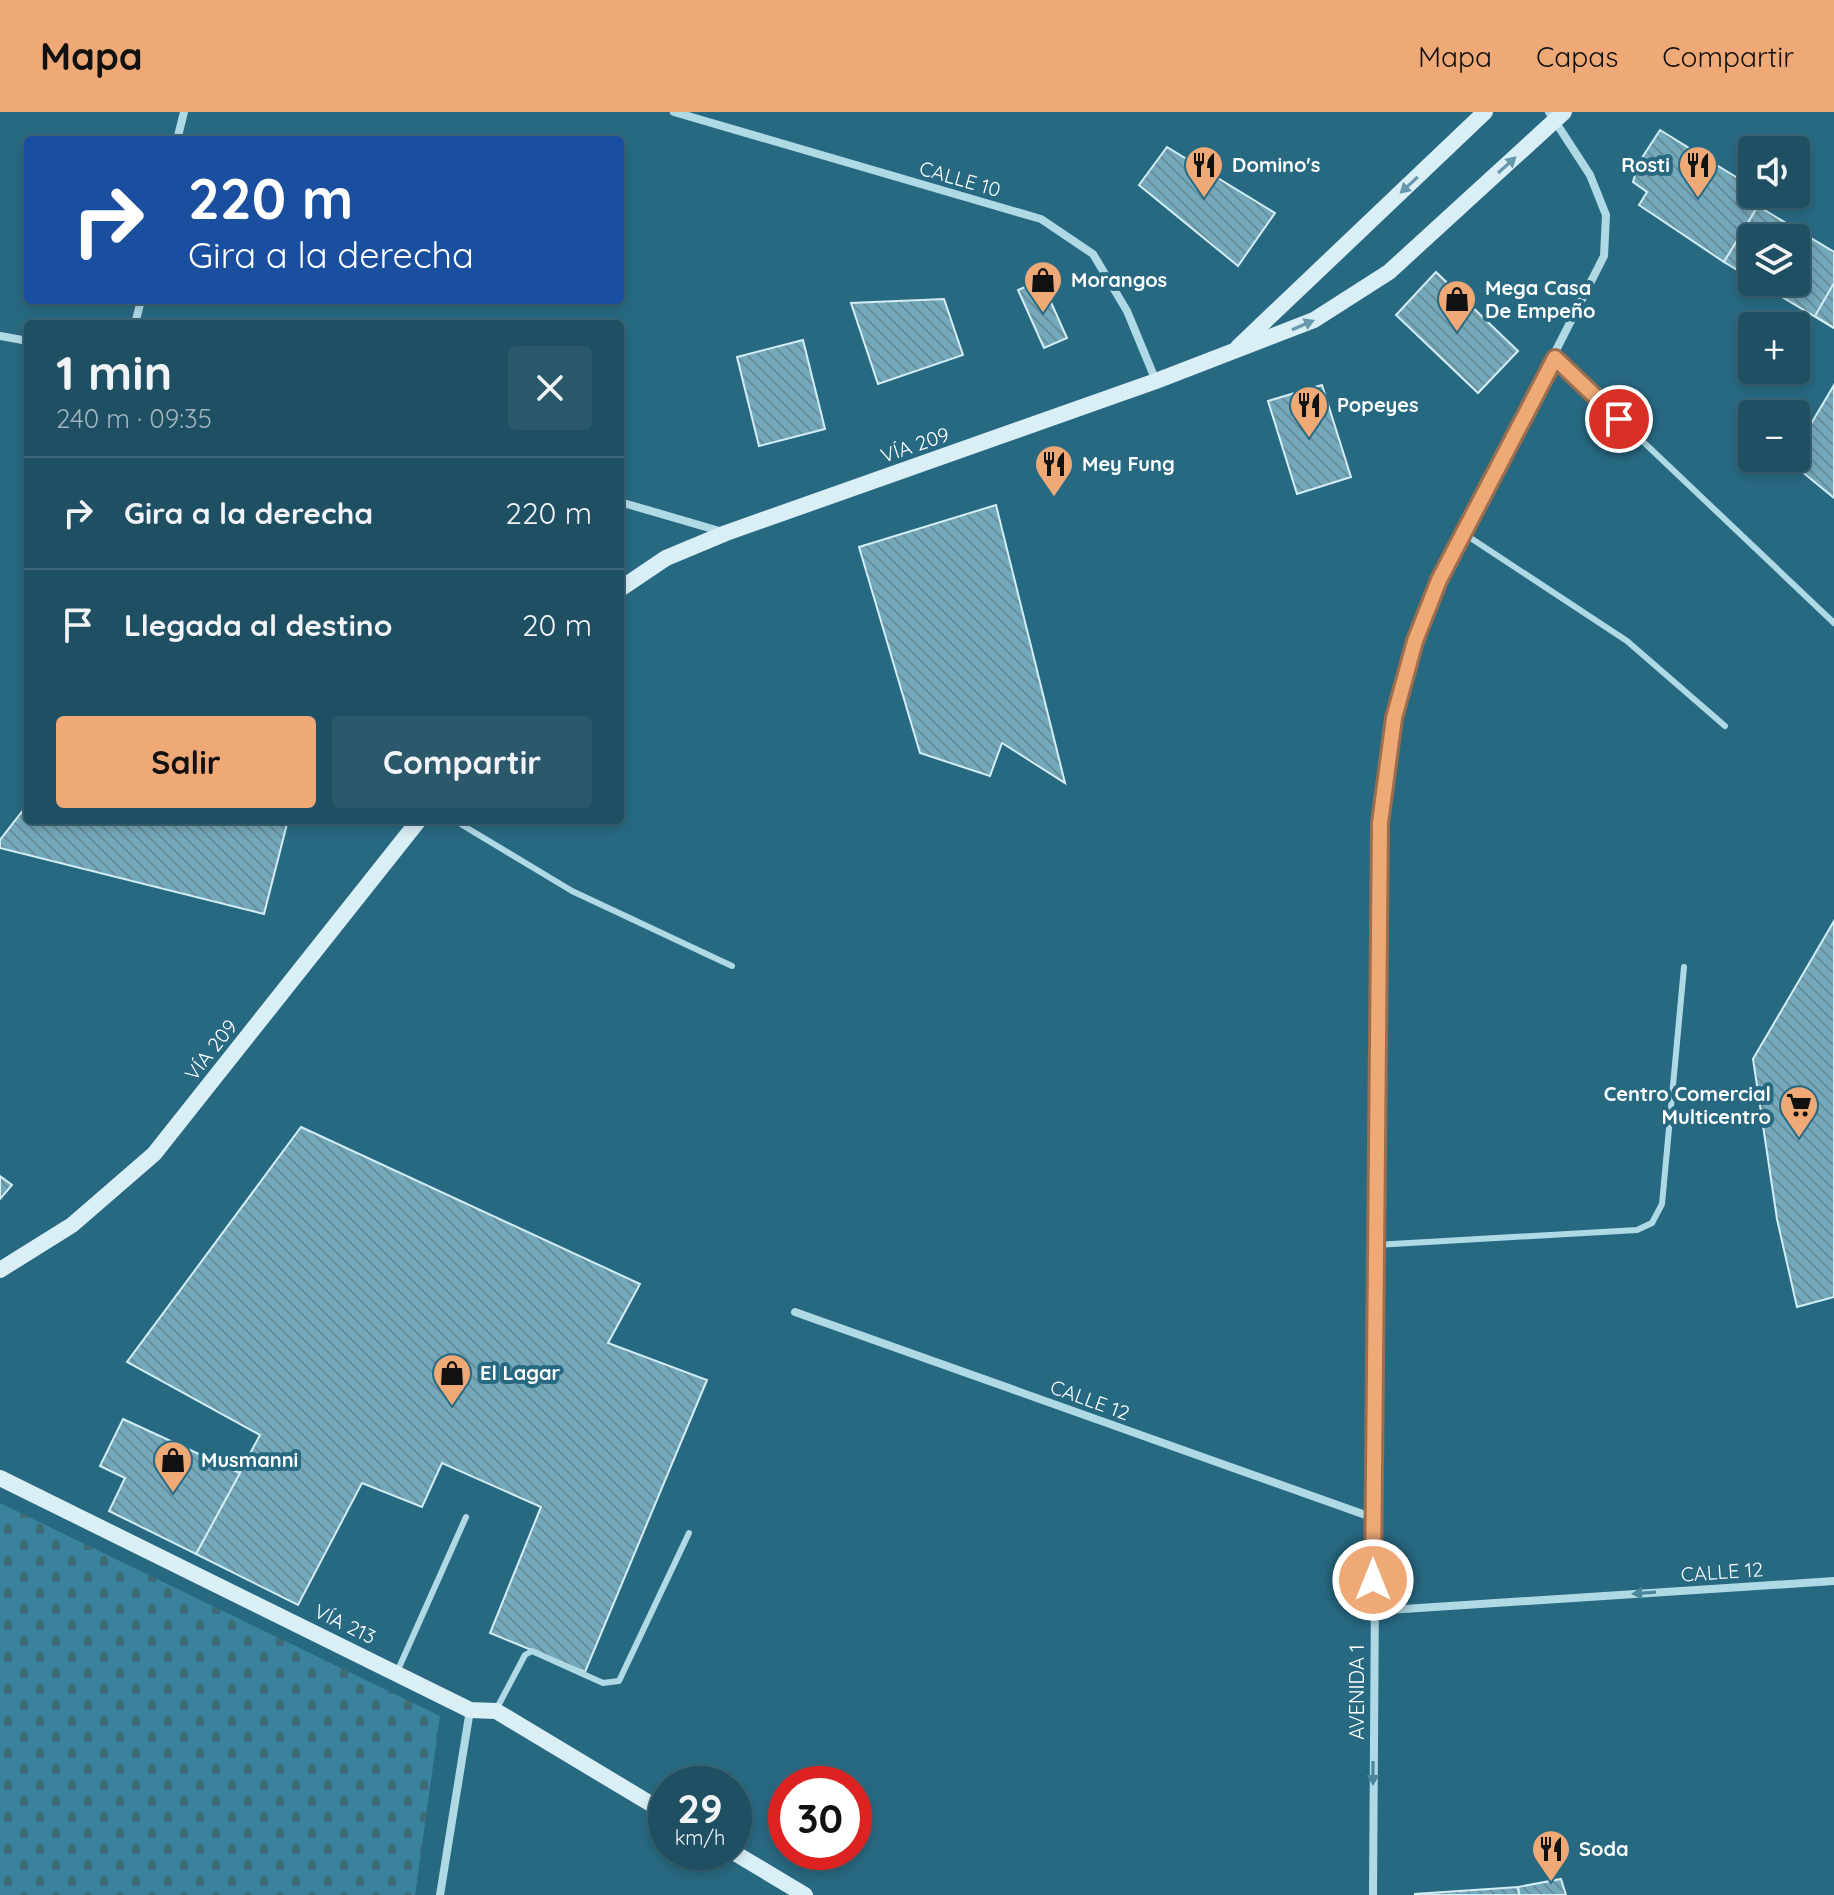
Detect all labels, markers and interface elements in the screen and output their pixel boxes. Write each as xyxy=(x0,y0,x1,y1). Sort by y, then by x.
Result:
text: Mapa xyxy=(40,32,143,80)
text: Mapa xyxy=(1418,39,1492,74)
text: Capas xyxy=(1536,39,1618,74)
text: Compartir xyxy=(1662,39,1794,74)
map controls xyxy=(1738,136,1810,472)
button: sound xyxy=(1738,136,1810,208)
restaurant icon: Domino's xyxy=(1183,144,1225,199)
restaurant icon: Rosti xyxy=(1677,144,1719,199)
place label: Domino's xyxy=(1232,152,1320,177)
place label: Rosti xyxy=(1621,152,1670,177)
street label: CALLE 10 xyxy=(917,155,1004,202)
one-way arrow xyxy=(1497,157,1516,175)
text: 220 m xyxy=(188,163,353,233)
icon: right xyxy=(56,168,160,272)
one-way arrow xyxy=(1399,176,1418,194)
button: layers xyxy=(1738,224,1810,296)
text: Gira a la derecha xyxy=(188,232,474,277)
shop icon: Morangos xyxy=(1022,259,1064,314)
place label: Morangos xyxy=(1071,267,1167,292)
place label: Mega Casa De Empeño xyxy=(1485,275,1596,323)
shop icon: Mega Casa De Empeño xyxy=(1436,278,1478,333)
button: + xyxy=(1738,312,1810,384)
one-way arrow xyxy=(1291,318,1315,331)
text: 1 min xyxy=(56,342,172,402)
button: close xyxy=(508,346,592,430)
restaurant icon: Popeyes xyxy=(1288,384,1330,439)
pin xyxy=(1585,385,1653,453)
place label: Popeyes xyxy=(1337,392,1419,417)
icon: arrive xyxy=(1597,397,1641,441)
button: − xyxy=(1738,400,1810,472)
text: 240 m · 09:35 xyxy=(56,402,212,435)
street label: VÍA 209 xyxy=(877,421,952,468)
restaurant icon: Mey Fung xyxy=(1033,443,1075,498)
place label: Mey Fung xyxy=(1082,451,1175,476)
icon: right xyxy=(56,491,100,535)
text: Gira a la derecha xyxy=(124,494,373,532)
text: 220 m xyxy=(505,494,592,532)
icon: arrive xyxy=(56,603,100,647)
text: Llegada al destino xyxy=(124,606,392,644)
text: 20 m xyxy=(522,606,592,644)
button: Salir xyxy=(56,716,316,808)
button: Compartir xyxy=(332,716,592,808)
street label: VÍA 209 xyxy=(179,1014,242,1085)
place label: Centro Comercial Multicentro xyxy=(1604,1081,1771,1129)
supermarket icon: Centro Comercial Multicentro xyxy=(1778,1084,1820,1139)
shop icon: El Lagar xyxy=(431,1352,473,1407)
place label: El Lagar xyxy=(480,1360,560,1385)
street label: CALLE 12 xyxy=(1047,1374,1133,1425)
shop icon: Musmanni xyxy=(152,1439,194,1494)
place label: Musmanni xyxy=(201,1447,298,1472)
position arrow xyxy=(1331,1538,1415,1622)
street label: CALLE 12 xyxy=(1680,1556,1764,1587)
one-way arrow xyxy=(1631,1587,1656,1600)
street label: VÍA 213 xyxy=(310,1598,380,1649)
street label: AVENIDA 1 xyxy=(1344,1644,1369,1740)
one-way arrow xyxy=(1367,1761,1379,1786)
speed limit sign: 30 xyxy=(768,1766,872,1870)
text: 29 xyxy=(677,1783,723,1833)
text: km/h xyxy=(675,1825,725,1850)
restaurant icon: Soda xyxy=(1530,1828,1572,1883)
place label: Soda xyxy=(1579,1836,1629,1861)

